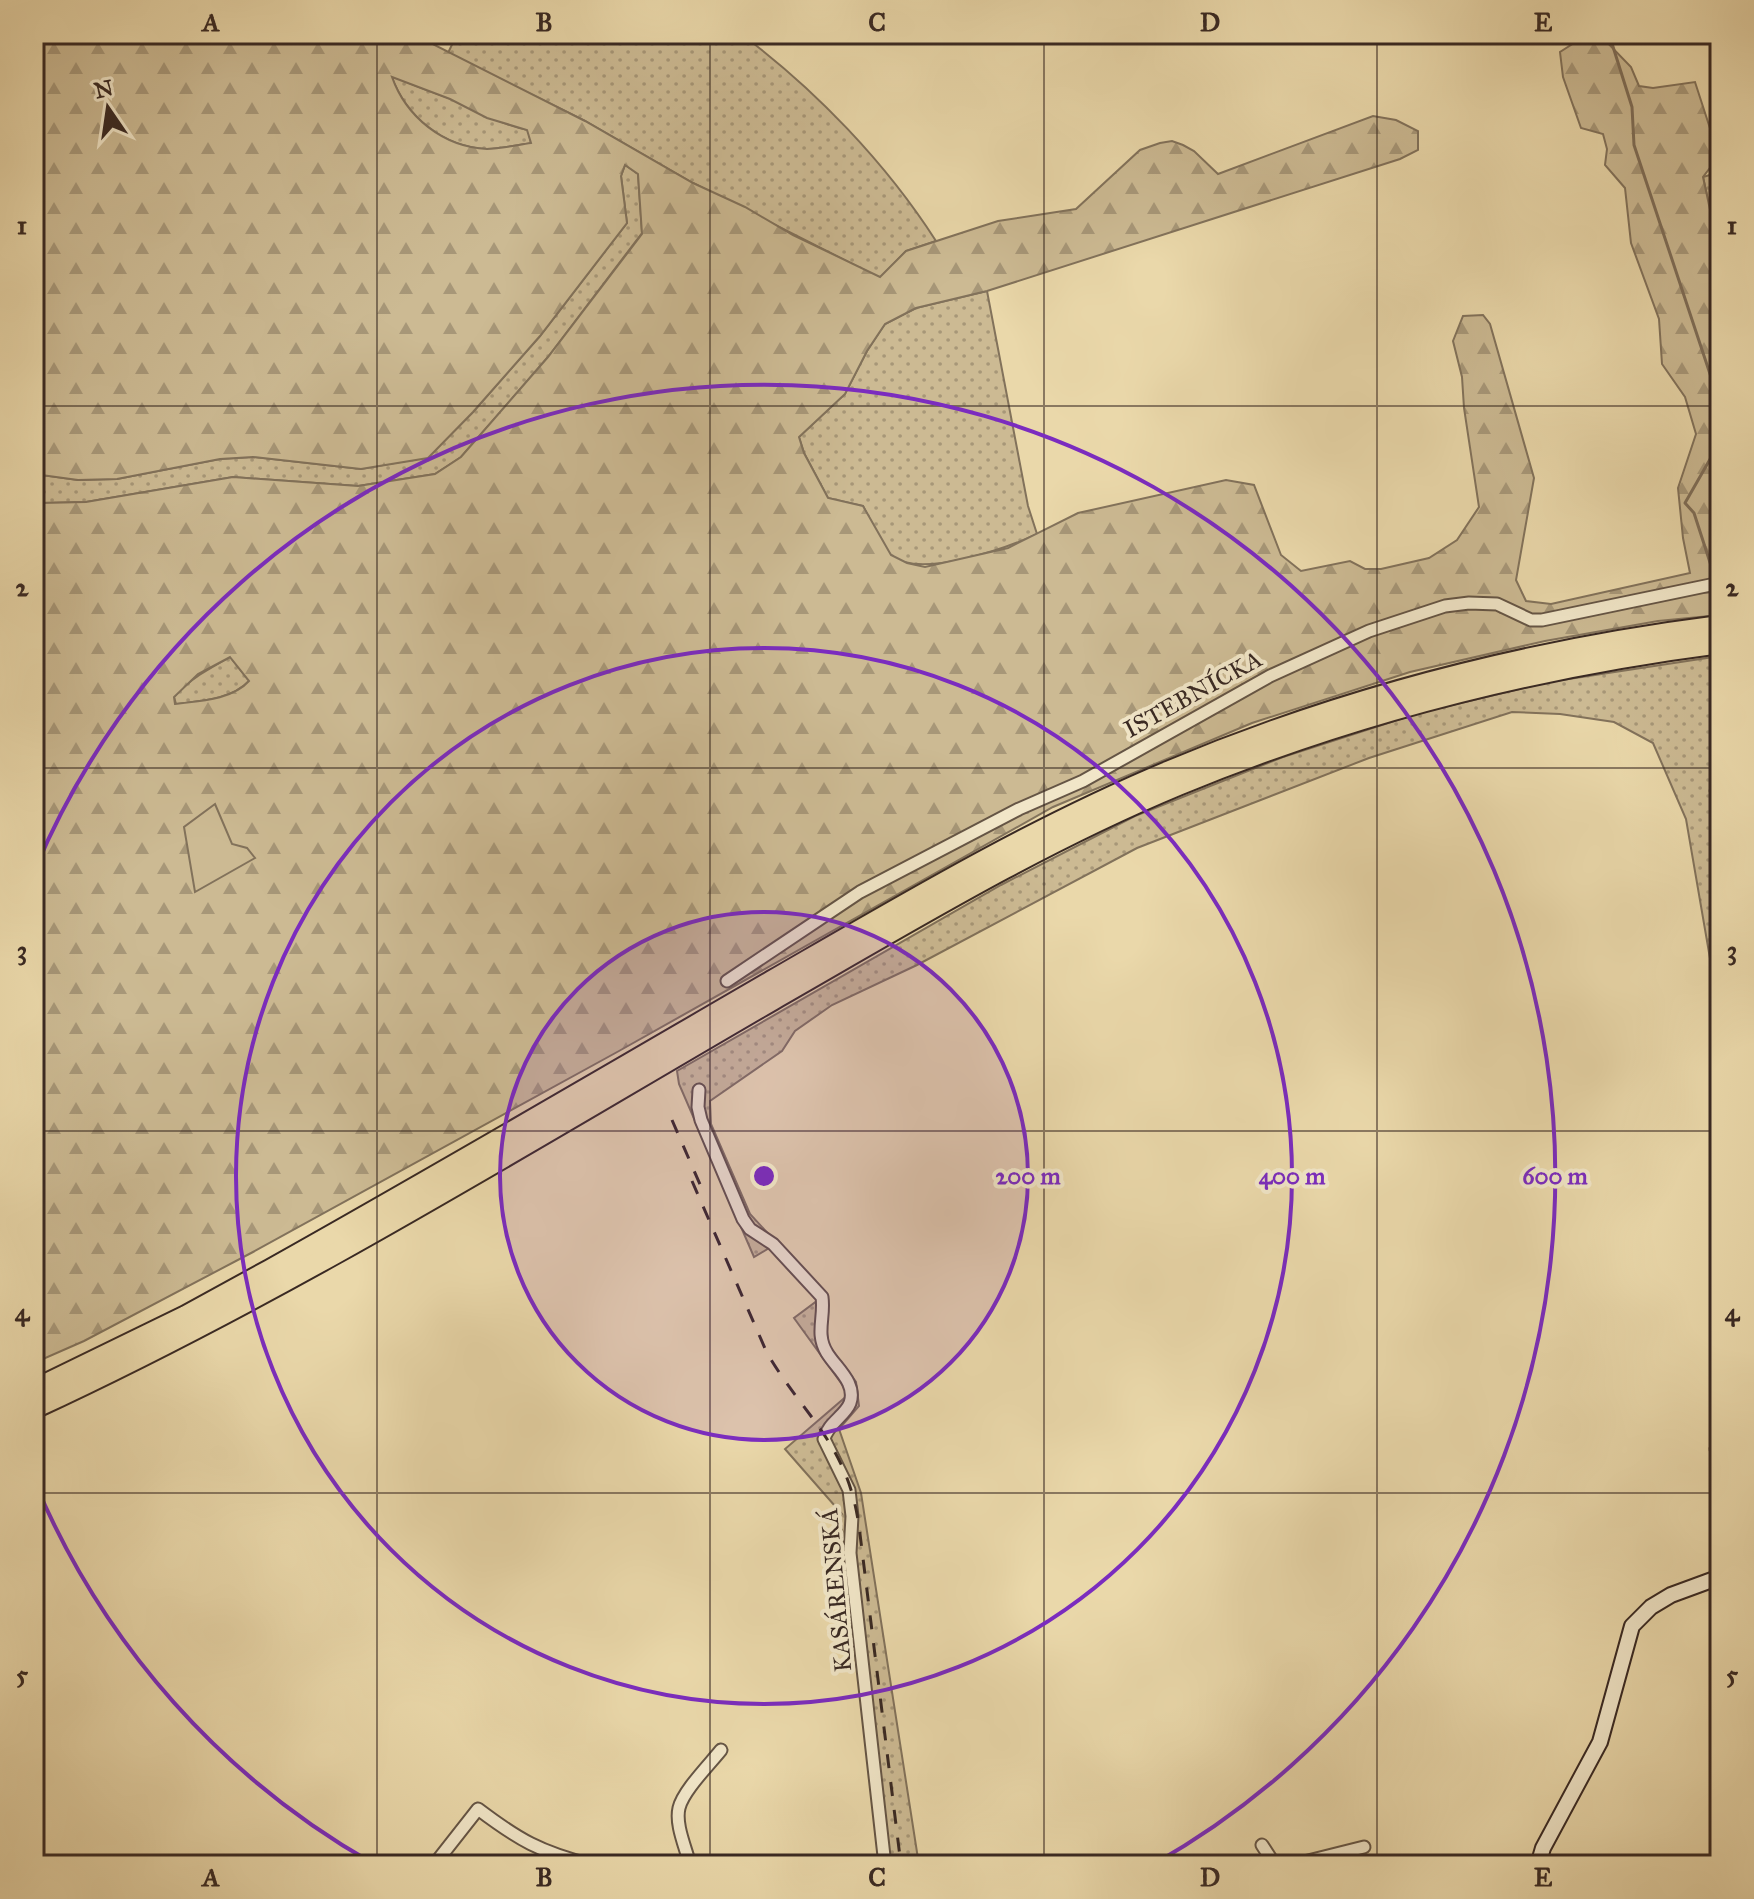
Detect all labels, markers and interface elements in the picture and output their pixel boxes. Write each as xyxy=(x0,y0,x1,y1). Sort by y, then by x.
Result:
text: A xyxy=(200,6,220,38)
text: B xyxy=(535,6,553,38)
text: C xyxy=(868,6,886,38)
text: D xyxy=(1200,6,1220,38)
text: E xyxy=(1534,6,1553,38)
north arrow xyxy=(68,68,148,148)
text: N xyxy=(91,74,116,104)
text: 1 xyxy=(17,209,27,241)
text: 1 xyxy=(1727,209,1737,241)
text: 2 xyxy=(16,571,30,603)
text: 2 xyxy=(1726,571,1740,603)
street label: ISTEBNÍCKA xyxy=(1119,644,1267,744)
text: 3 xyxy=(17,934,27,966)
text: 3 xyxy=(1727,934,1737,966)
text: 200 m xyxy=(995,1161,1061,1191)
text: 400 m xyxy=(1259,1161,1326,1191)
text: 600 m xyxy=(1522,1161,1589,1191)
centre of rings xyxy=(750,1162,778,1190)
text: 4 xyxy=(15,1296,31,1328)
text: 4 xyxy=(1725,1296,1741,1328)
street label: KASÁRENSKÁ xyxy=(814,1507,858,1673)
text: 5 xyxy=(16,1658,29,1690)
text: 5 xyxy=(1726,1658,1739,1690)
text: A xyxy=(200,1861,220,1893)
text: B xyxy=(535,1861,553,1893)
text: C xyxy=(868,1861,886,1893)
text: D xyxy=(1200,1861,1220,1893)
text: E xyxy=(1534,1861,1553,1893)

